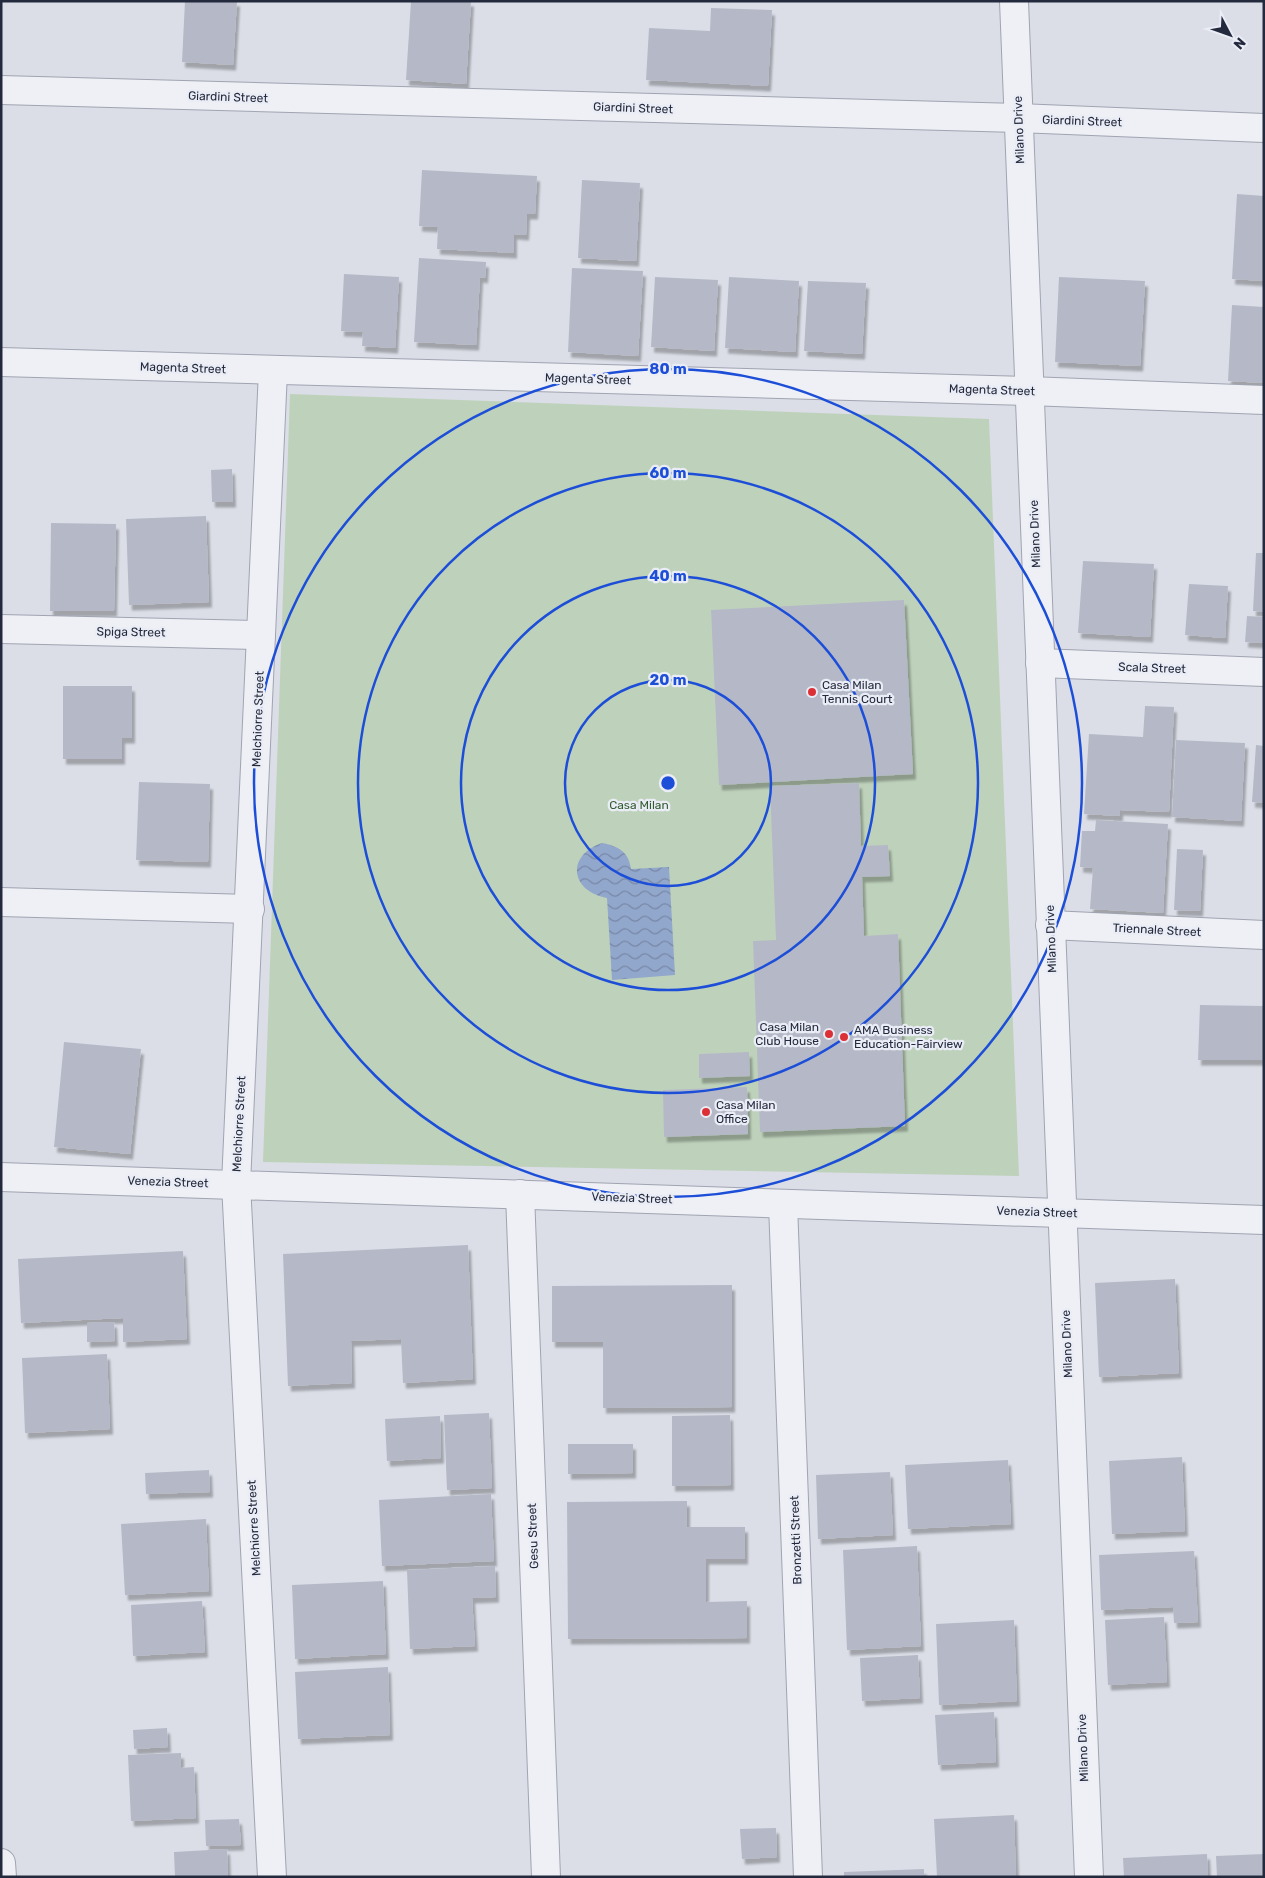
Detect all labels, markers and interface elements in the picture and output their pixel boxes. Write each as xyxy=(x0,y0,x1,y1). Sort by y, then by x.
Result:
north arrow xyxy=(1205,10,1255,60)
text: N xyxy=(1230,34,1249,53)
street label: Giardini Street xyxy=(188,89,269,105)
street label: Milano Drive xyxy=(1011,96,1027,164)
street label: Giardini Street xyxy=(593,100,674,116)
street label: Giardini Street xyxy=(1042,113,1123,129)
street label: Magenta Street xyxy=(140,360,227,377)
text: 80 m xyxy=(649,360,687,378)
street label: Magenta Street xyxy=(545,371,632,388)
street label: Magenta Street xyxy=(949,382,1036,399)
text: 60 m xyxy=(650,464,686,482)
street label: Milano Drive xyxy=(1027,500,1043,568)
text: 40 m xyxy=(649,567,687,585)
street label: Spiga Street xyxy=(96,624,166,640)
street label: Scala Street xyxy=(1118,660,1186,676)
street label: Melchiorre Street xyxy=(249,670,267,767)
text: 20 m xyxy=(650,671,686,689)
place label: Casa Milan Tennis Court xyxy=(822,678,893,706)
marker: Casa Milan Tennis Court xyxy=(806,686,818,698)
centre of rings xyxy=(659,774,677,792)
park label: Casa Milan xyxy=(609,798,669,812)
street label: Milano Drive xyxy=(1043,905,1059,973)
street label: Triennale Street xyxy=(1112,921,1202,939)
place label: Casa Milan Club House xyxy=(755,1020,819,1048)
place label: AMA Business Education-Fairview xyxy=(854,1023,963,1051)
marker: Casa Milan Club House xyxy=(823,1028,835,1040)
marker: AMA Business Education-Fairview xyxy=(838,1031,850,1043)
street label: Melchiorre Street xyxy=(229,1075,249,1172)
place label: Casa Milan Office xyxy=(716,1098,776,1126)
marker: Casa Milan Office xyxy=(700,1106,712,1118)
street label: Venezia Street xyxy=(127,1174,209,1190)
street label: Venezia Street xyxy=(591,1190,673,1206)
street label: Venezia Street xyxy=(996,1204,1078,1220)
street label: Milano Drive xyxy=(1059,1310,1075,1378)
street label: Melchiorre Street xyxy=(244,1479,264,1576)
street label: Bronzetti Street xyxy=(787,1495,805,1585)
street label: Gesu Street xyxy=(525,1503,541,1569)
street label: Milano Drive xyxy=(1075,1714,1091,1782)

